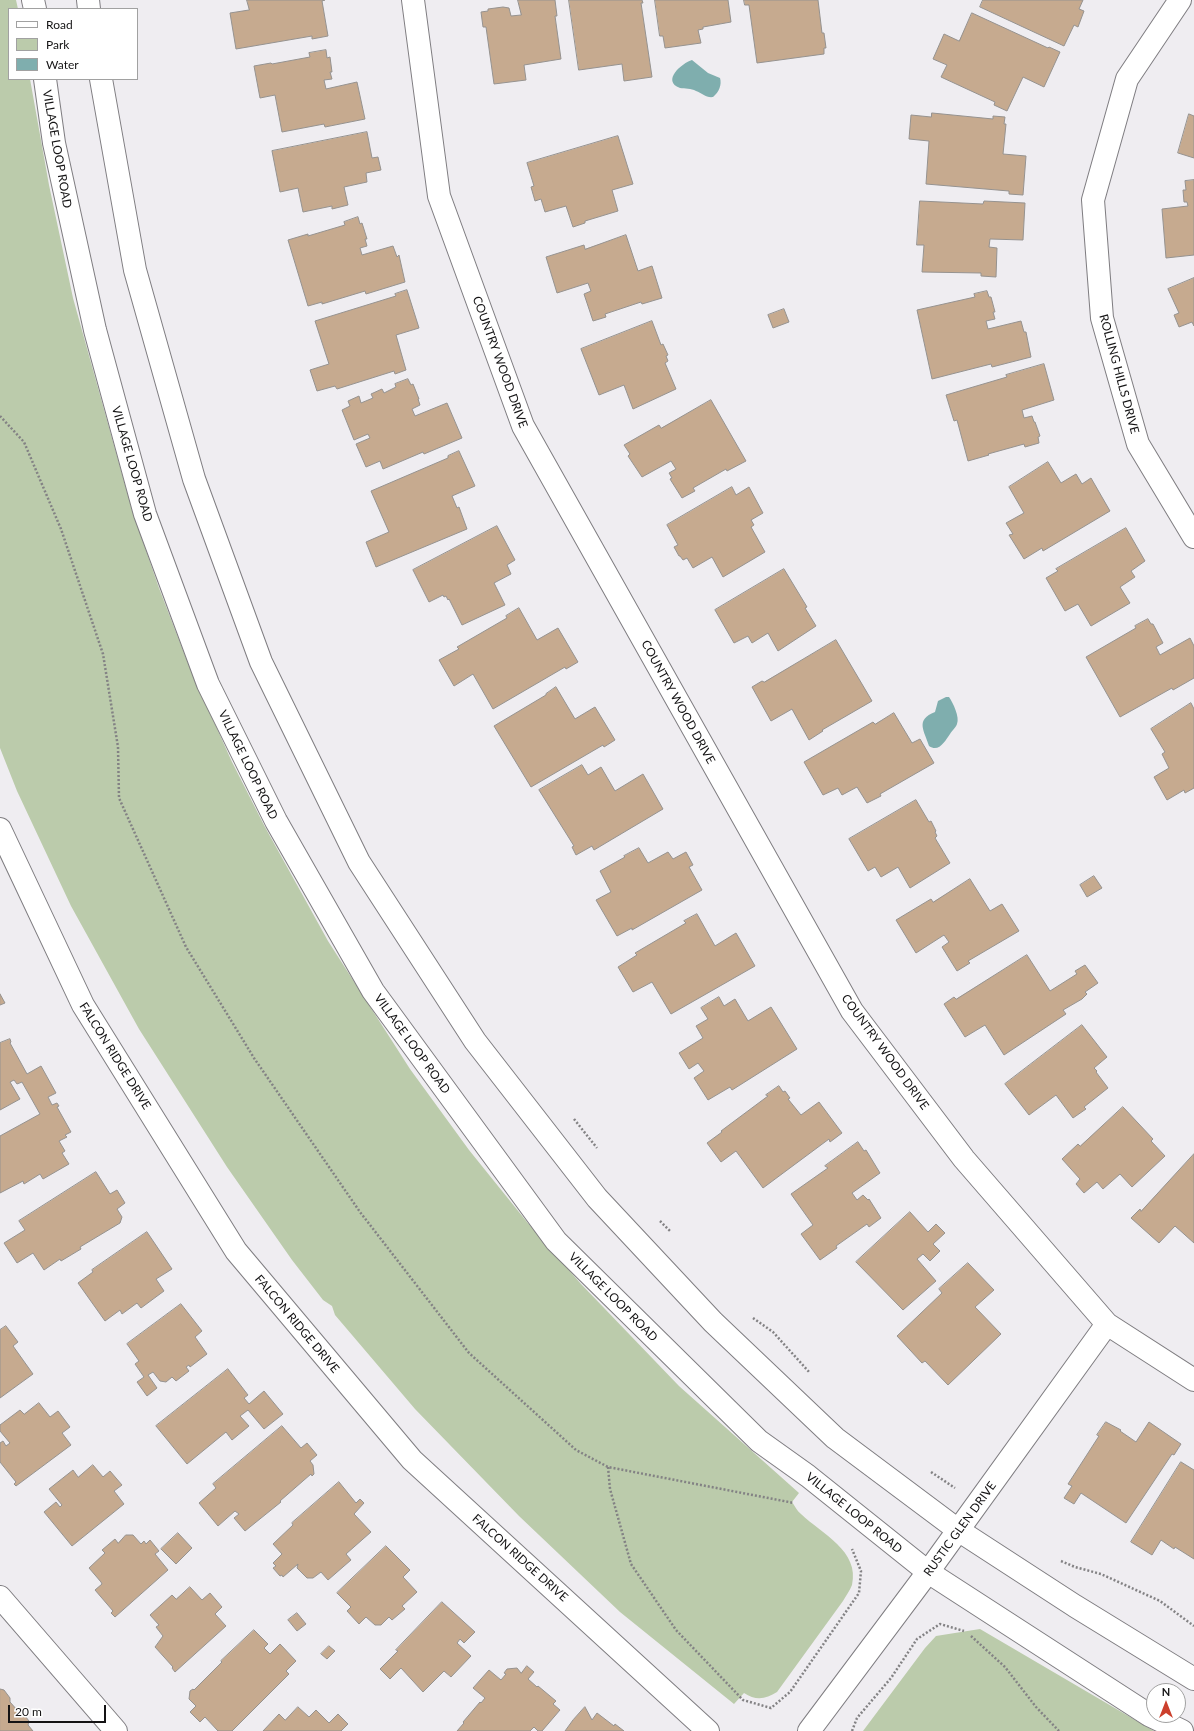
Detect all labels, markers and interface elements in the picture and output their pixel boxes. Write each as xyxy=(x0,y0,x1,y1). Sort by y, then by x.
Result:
legend xyxy=(8,8,138,80)
text: Road xyxy=(46,17,73,32)
text: Park xyxy=(46,37,69,52)
text: Water xyxy=(46,57,79,72)
street label: VILLAGE LOOP ROAD xyxy=(40,89,74,209)
street label: COUNTRY WOOD DRIVE xyxy=(469,294,531,430)
street label: ROLLING HILLS DRIVE xyxy=(1096,313,1142,435)
street label: VILLAGE LOOP ROAD xyxy=(109,404,155,524)
street label: COUNTRY WOOD DRIVE xyxy=(638,638,718,766)
street label: VILLAGE LOOP ROAD xyxy=(215,708,281,822)
street label: VILLAGE LOOP ROAD xyxy=(371,991,453,1097)
street label: COUNTRY WOOD DRIVE xyxy=(838,992,932,1112)
street label: FALCON RIDGE DRIVE xyxy=(76,1000,154,1112)
street label: VILLAGE LOOP ROAD xyxy=(566,1250,660,1344)
street label: FALCON RIDGE DRIVE xyxy=(252,1272,342,1376)
street label: VILLAGE LOOP ROAD xyxy=(803,1470,905,1556)
street label: RUSTIC GLEN DRIVE xyxy=(921,1479,999,1579)
street label: FALCON RIDGE DRIVE xyxy=(469,1511,571,1605)
north arrow xyxy=(1146,1683,1186,1723)
text: N xyxy=(1162,1685,1170,1698)
scale bar xyxy=(10,1697,108,1723)
text: 20 m xyxy=(15,1704,42,1719)

